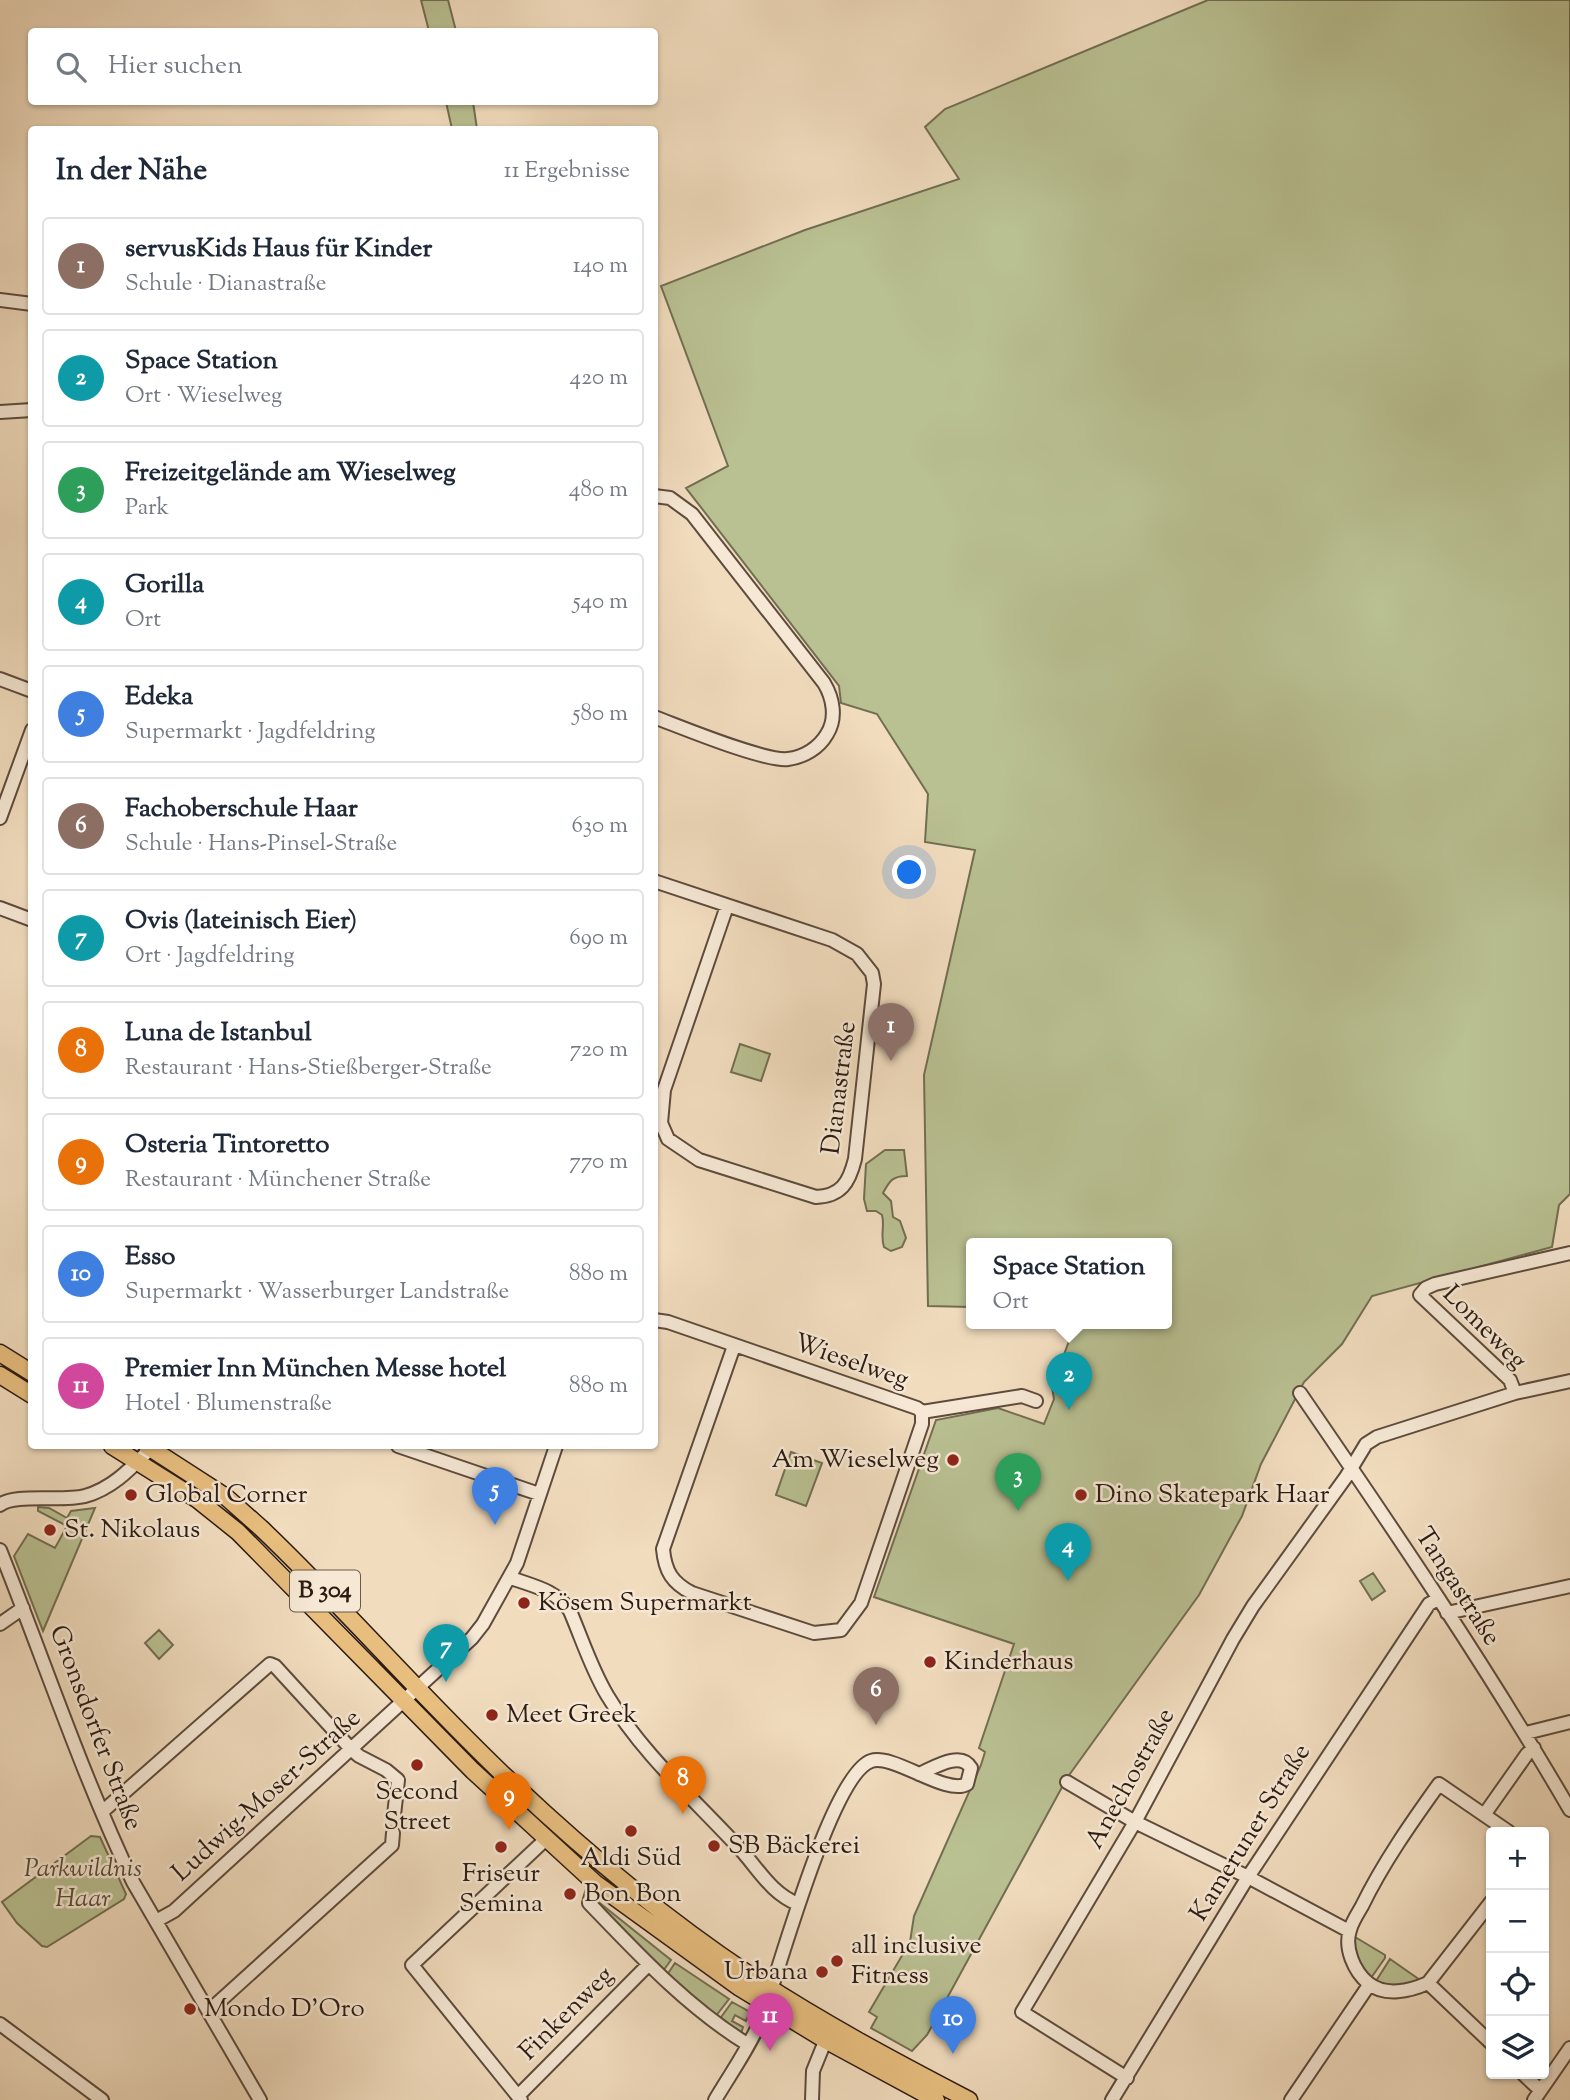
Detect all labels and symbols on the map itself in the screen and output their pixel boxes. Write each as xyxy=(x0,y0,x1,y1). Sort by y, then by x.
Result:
your location xyxy=(892,855,926,889)
pin: 1 xyxy=(868,1003,914,1061)
street label: Dianastraße xyxy=(813,1019,867,1157)
street label: Lomeweg xyxy=(1433,1277,1535,1379)
street label: Wieselweg xyxy=(789,1325,913,1399)
pin: 2 xyxy=(1046,1352,1092,1410)
place label: Am Wieselweg xyxy=(771,1442,939,1479)
marker: Am Wieselweg xyxy=(945,1452,961,1468)
pin: 3 xyxy=(995,1453,1041,1511)
pin: 5 xyxy=(472,1467,518,1525)
place label: Global Corner xyxy=(145,1477,308,1514)
place label: Dino Skatepark Haar xyxy=(1095,1477,1330,1514)
marker: Global Corner xyxy=(123,1487,139,1503)
marker: Dino Skatepark Haar xyxy=(1073,1487,1089,1503)
place label: St. Nikolaus xyxy=(64,1512,200,1549)
street label: Tangastraße xyxy=(1405,1521,1509,1653)
marker: St. Nikolaus xyxy=(42,1522,58,1538)
pin: 4 xyxy=(1045,1523,1091,1581)
road number: B 304 xyxy=(290,1570,360,1611)
place label: Kösem Supermarkt xyxy=(538,1585,752,1622)
marker: Kösem Supermarkt xyxy=(516,1595,532,1611)
street label: Gronsdorfer Straße xyxy=(39,1620,151,1836)
pin: 7 xyxy=(423,1624,469,1682)
place label: Kinderhaus xyxy=(944,1644,1074,1681)
marker: Kinderhaus xyxy=(922,1654,938,1670)
pin: 6 xyxy=(853,1667,899,1725)
place label: Meet Greek xyxy=(506,1697,637,1734)
street label: Ludwig-Moser-Straße xyxy=(164,1701,370,1891)
street label: Anechostraße xyxy=(1077,1702,1185,1856)
marker: Meet Greek xyxy=(484,1707,500,1723)
street label: Kameruner Straße xyxy=(1181,1737,1321,1929)
pin: 8 xyxy=(660,1756,706,1814)
marker: Second Street xyxy=(409,1757,425,1773)
pin: 9 xyxy=(486,1772,532,1830)
place label: Second Street xyxy=(375,1774,459,1841)
marker: Aldi Süd xyxy=(623,1823,639,1839)
place label: SB Bäckerei xyxy=(728,1828,860,1865)
marker: SB Bäckerei xyxy=(706,1838,722,1854)
marker: Friseur Semina xyxy=(493,1839,509,1855)
place label: Aldi Süd xyxy=(581,1840,682,1877)
park label: Parkwildnis Haar xyxy=(24,1851,142,1918)
place label: Friseur Semina xyxy=(459,1856,543,1923)
place label: Bon Bon xyxy=(584,1876,681,1913)
marker: Bon Bon xyxy=(562,1886,578,1902)
place label: all inclusive Fitness xyxy=(851,1928,982,1995)
marker: all inclusive Fitness xyxy=(829,1953,845,1969)
place label: Urbana xyxy=(724,1954,808,1991)
street label: Finkenweg xyxy=(511,1958,623,2070)
marker: Urbana xyxy=(814,1964,830,1980)
place label: Mondo D'Oro xyxy=(204,1991,365,2028)
pin: 11 xyxy=(747,1993,793,2051)
pin: 10 xyxy=(930,1996,976,2054)
marker: Mondo D'Oro xyxy=(182,2001,198,2017)

